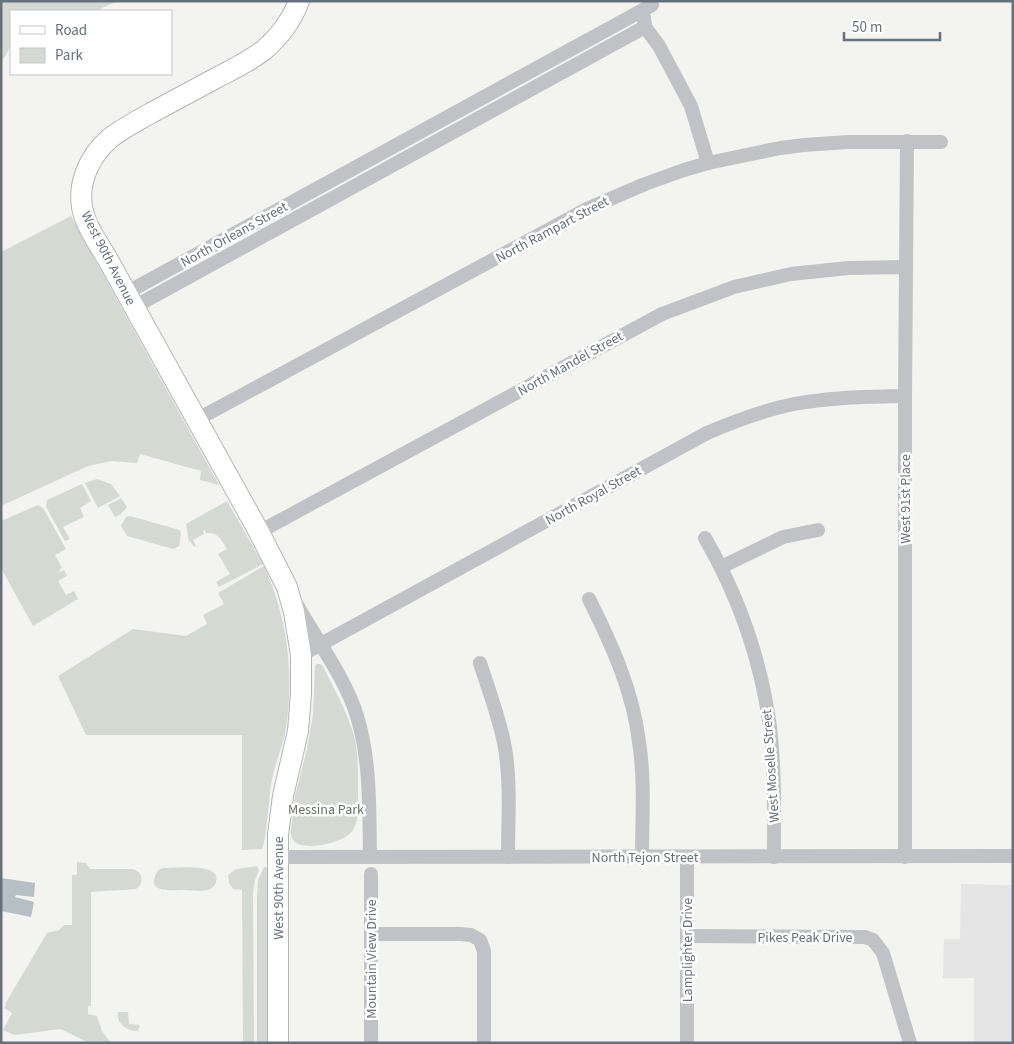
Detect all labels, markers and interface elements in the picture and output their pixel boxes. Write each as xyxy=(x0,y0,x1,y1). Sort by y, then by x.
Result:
legend xyxy=(10,10,172,75)
scale bar xyxy=(844,10,940,42)
text: 50 m xyxy=(852,17,882,38)
text: Road xyxy=(55,20,87,41)
text: Park xyxy=(55,45,84,66)
street label: North Rampart Street xyxy=(492,192,613,268)
street label: North Orleans Street xyxy=(177,197,292,273)
street label: West 90th Avenue xyxy=(76,208,140,309)
street label: North Mandel Street xyxy=(514,326,627,401)
street label: West 91st Place xyxy=(896,454,916,544)
street label: North Royal Street xyxy=(542,461,645,531)
street label: West Moselle Street xyxy=(757,708,785,823)
park label: Messina Park xyxy=(288,800,364,820)
street label: West 90th Avenue xyxy=(269,836,289,940)
street label: North Tejon Street xyxy=(592,848,699,868)
street label: Lamplighter Drive xyxy=(678,898,698,1002)
street label: Mountain View Drive xyxy=(362,899,382,1019)
street label: Pikes Peak Drive xyxy=(757,928,853,948)

